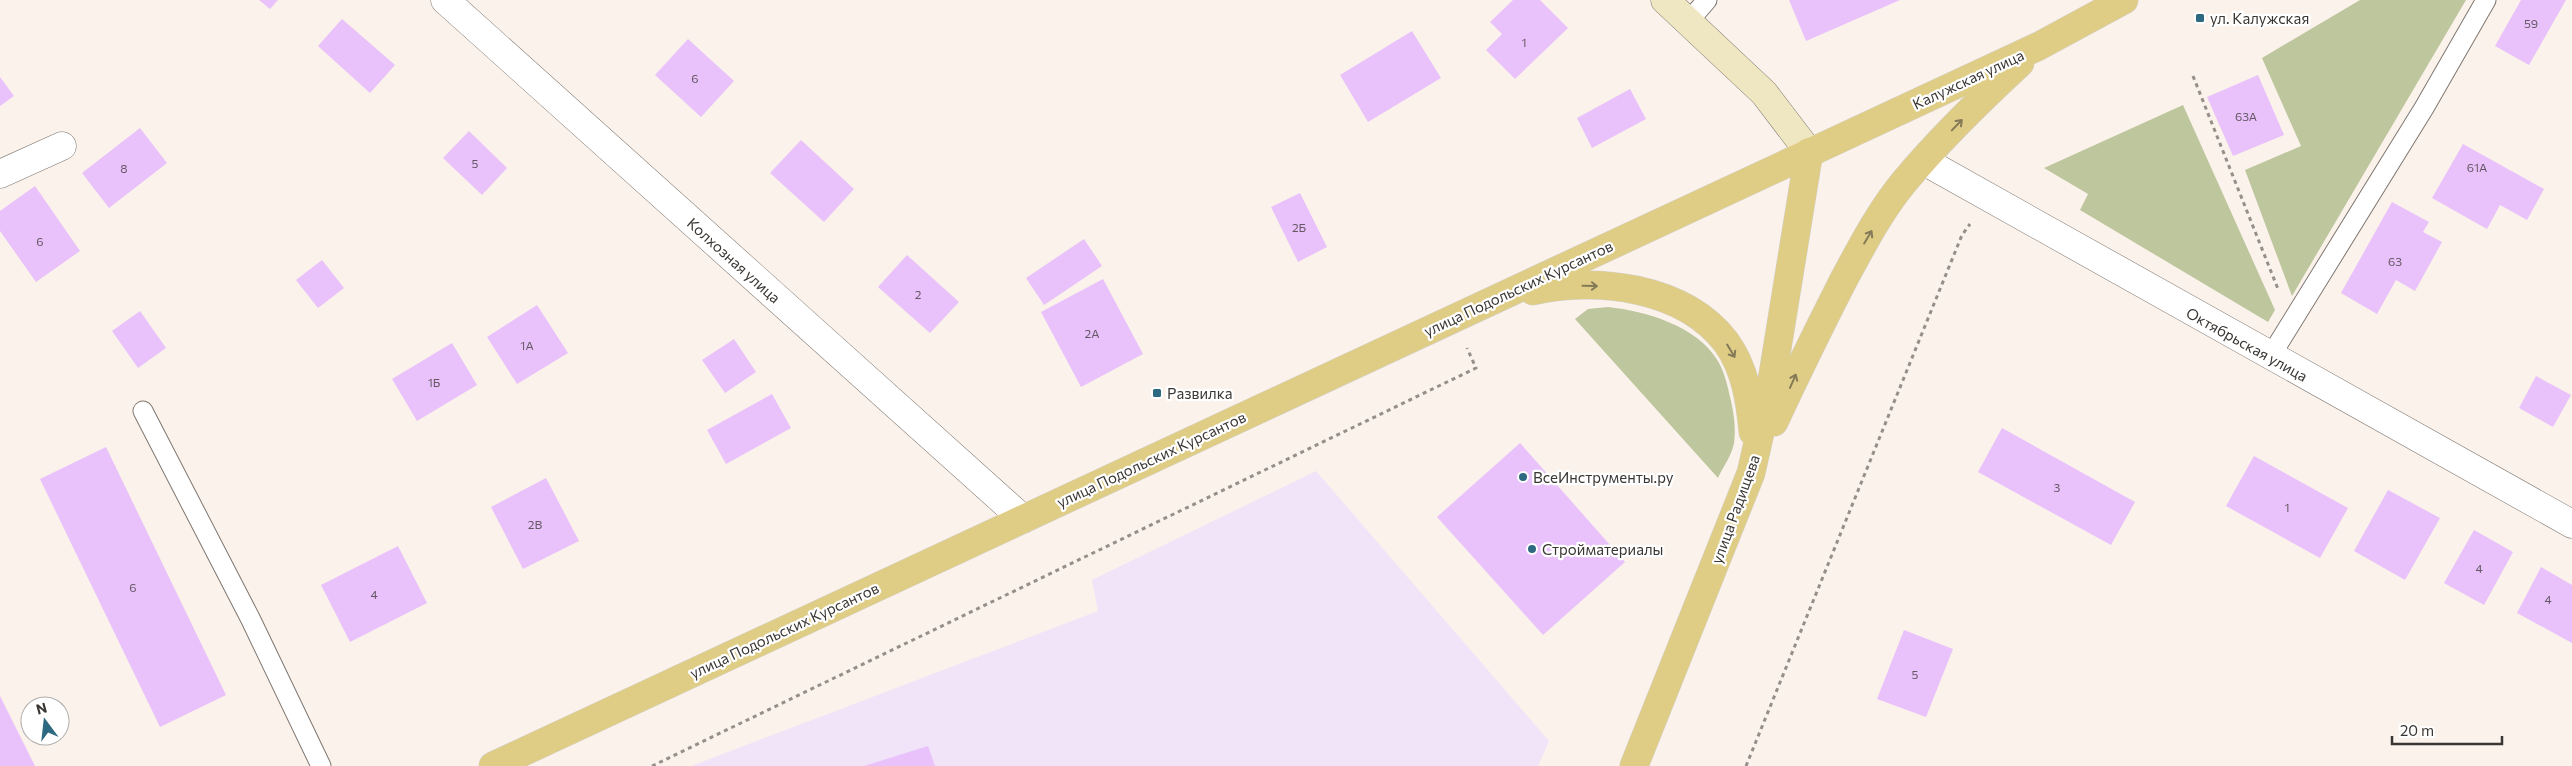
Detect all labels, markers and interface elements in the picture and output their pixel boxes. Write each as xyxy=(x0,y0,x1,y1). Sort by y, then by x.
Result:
place label: ул. Калужская xyxy=(2210,9,2309,27)
marker: ул. Калужская xyxy=(2194,12,2206,24)
house number: 59 xyxy=(2524,16,2538,30)
house number: 1 xyxy=(1521,35,1527,49)
street label: Калужская улица xyxy=(1909,45,2027,113)
house number: 6 xyxy=(691,71,699,85)
house number: 63А xyxy=(2235,109,2257,123)
one-way arrow xyxy=(1951,119,1963,132)
house number: 5 xyxy=(472,156,479,170)
house number: 61А xyxy=(2467,160,2487,174)
house number: 8 xyxy=(120,161,128,175)
street label: Колхозная улица xyxy=(684,213,784,307)
house number: 2Б xyxy=(1292,220,1307,234)
one-way arrow xyxy=(1863,230,1873,244)
house number: 6 xyxy=(36,234,44,248)
street label: улица Подольских Курсантов xyxy=(1421,236,1615,340)
house number: 63 xyxy=(2388,254,2402,268)
one-way arrow xyxy=(1581,281,1597,291)
house number: 2 xyxy=(915,287,922,301)
street label: Октябрьская улица xyxy=(2183,303,2311,385)
house number: 2А xyxy=(1085,326,1099,340)
house number: 1А xyxy=(520,338,534,352)
one-way arrow xyxy=(1726,343,1736,357)
one-way arrow xyxy=(1789,374,1798,389)
house number: 1Б xyxy=(428,375,441,389)
place label: Развилка xyxy=(1167,384,1232,402)
marker: Развилка xyxy=(1151,387,1163,399)
street label: улица Подольских Курсантов xyxy=(1054,407,1248,511)
street label: улица Радищева xyxy=(1707,452,1763,566)
place label: ВсеИнструменты.ру xyxy=(1533,468,1674,486)
marker: ВсеИнструменты.ру xyxy=(1517,471,1529,483)
house number: 3 xyxy=(2054,480,2061,494)
house number: 1 xyxy=(2284,500,2290,514)
house number: 2В xyxy=(528,517,542,531)
place label: Стройматериалы xyxy=(1542,540,1663,558)
marker: Стройматериалы xyxy=(1526,543,1538,555)
house number: 4 xyxy=(2475,561,2483,575)
street label: улица Подольских Курсантов xyxy=(687,578,881,682)
house number: 6 xyxy=(129,580,137,594)
house number: 4 xyxy=(370,587,378,601)
house number: 4 xyxy=(2544,592,2552,606)
house number: 5 xyxy=(1912,667,1919,681)
north arrow xyxy=(20,696,70,746)
text: N xyxy=(34,698,49,718)
scale bar xyxy=(2392,714,2502,746)
text: 20 m xyxy=(2400,721,2434,739)

